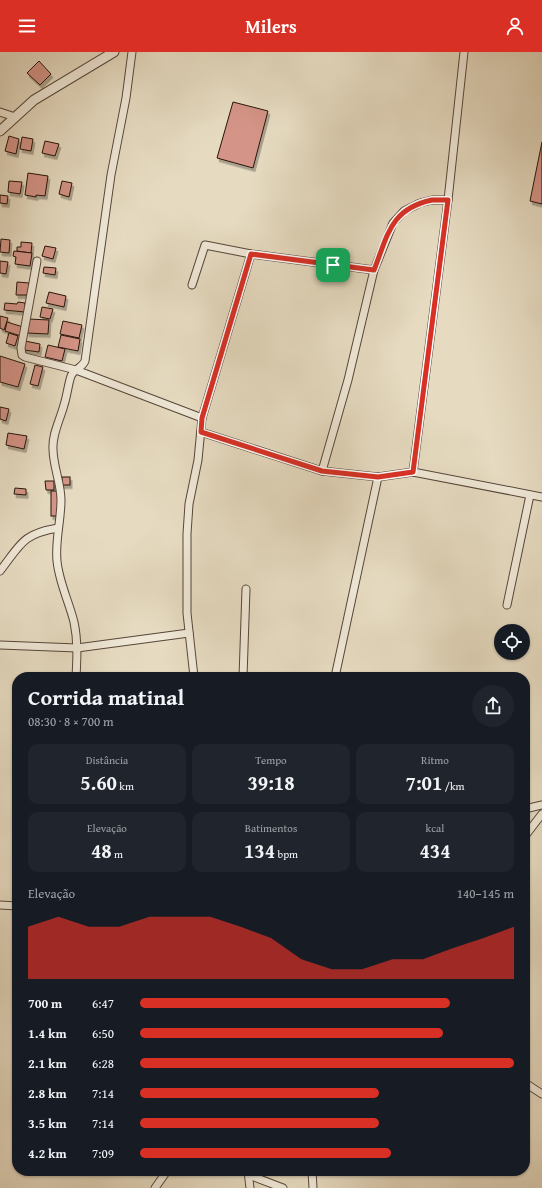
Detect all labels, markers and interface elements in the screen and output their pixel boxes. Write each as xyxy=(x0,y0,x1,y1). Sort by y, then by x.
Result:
text: Milers xyxy=(245,13,297,40)
icon: menu xyxy=(16,15,38,37)
icon: person xyxy=(504,15,526,37)
pin xyxy=(316,248,350,282)
icon: arrive xyxy=(322,254,344,276)
map controls xyxy=(494,624,530,660)
button: locate xyxy=(494,624,530,660)
text: Corrida matinal xyxy=(28,681,184,713)
button: share xyxy=(472,685,514,727)
text: 08:30 · 8 × 700 m xyxy=(28,712,114,731)
text: Distância xyxy=(86,752,128,768)
text: Tempo xyxy=(255,752,287,768)
text: Ritmo xyxy=(421,752,449,768)
text: 5.60 xyxy=(80,768,117,797)
text: 39:18 xyxy=(247,768,295,797)
text: 7:01 xyxy=(406,768,442,797)
text: km xyxy=(117,778,134,794)
text: /km xyxy=(442,778,464,794)
text: Elevação xyxy=(87,820,127,836)
text: Batimentos xyxy=(245,820,297,836)
text: kcal xyxy=(426,820,444,836)
text: 48 xyxy=(91,836,112,865)
text: 134 xyxy=(244,836,275,865)
text: 434 xyxy=(419,836,451,865)
text: m xyxy=(112,846,123,862)
text: bpm xyxy=(275,846,298,862)
text: Elevação xyxy=(28,884,75,903)
text: 140–145 m xyxy=(457,884,514,903)
text: 700 m xyxy=(28,994,62,1013)
text: 6:47 xyxy=(92,994,114,1013)
text: 1.4 km xyxy=(28,1024,67,1043)
text: 6:50 xyxy=(92,1024,114,1043)
text: 2.1 km xyxy=(28,1054,67,1073)
text: 6:28 xyxy=(92,1054,114,1073)
text: 2.8 km xyxy=(28,1084,67,1103)
text: 7:14 xyxy=(92,1084,114,1103)
text: 3.5 km xyxy=(28,1114,67,1133)
text: 7:14 xyxy=(92,1114,114,1133)
text: 4.2 km xyxy=(28,1144,67,1163)
text: 7:09 xyxy=(92,1144,114,1163)

